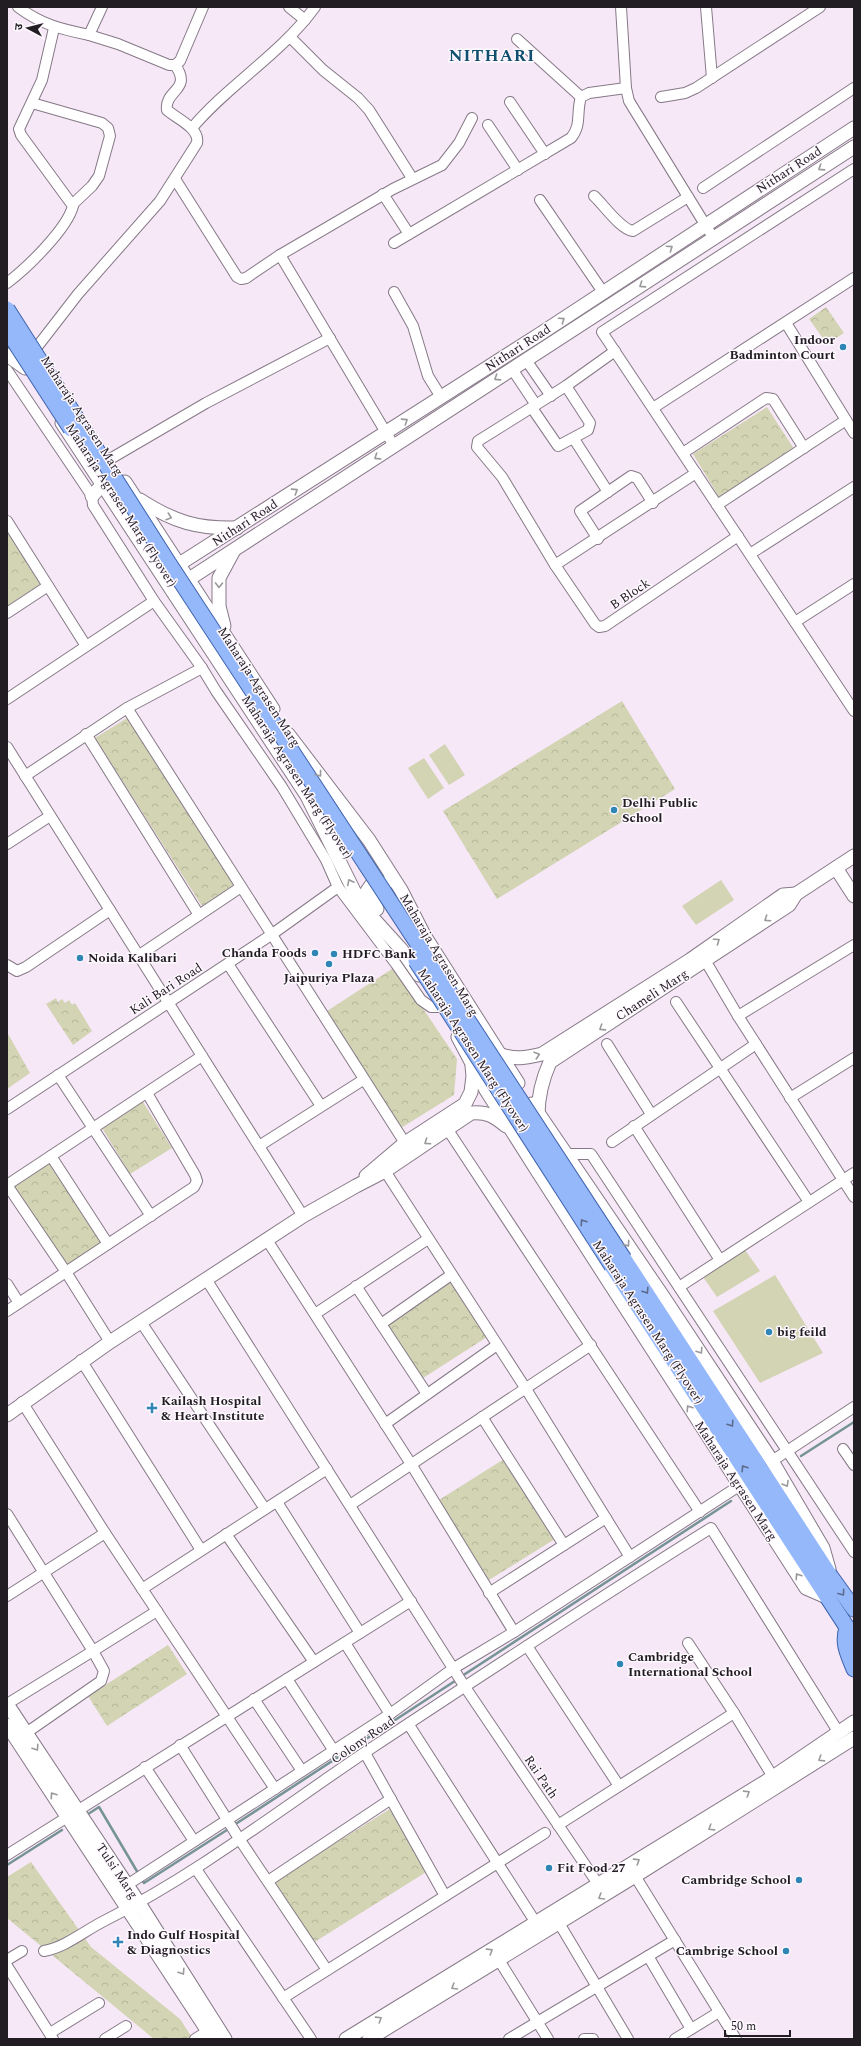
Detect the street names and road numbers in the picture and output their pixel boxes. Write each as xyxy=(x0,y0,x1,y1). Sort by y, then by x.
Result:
street label: Nithari Road xyxy=(752,141,826,199)
street label: Nithari Road xyxy=(481,319,555,377)
street label: Maharaja Agrasen Marg xyxy=(36,352,128,480)
street label: Maharaja Agrasen Marg (Flyover) xyxy=(60,419,182,591)
street label: Nithari Road xyxy=(208,494,282,552)
street label: B Block xyxy=(606,573,654,615)
street label: Maharaja Agrasen Marg xyxy=(213,623,305,751)
street label: Maharaja Agrasen Marg (Flyover) xyxy=(236,691,358,863)
street label: Maharaja Agrasen Marg xyxy=(394,890,484,1020)
street label: Kali Bari Road xyxy=(126,958,206,1020)
street label: Maharaja Agrasen Marg (Flyover) xyxy=(412,964,534,1136)
street label: Chameli Marg xyxy=(612,964,692,1026)
street label: Maharaja Agrasen Marg (Flyover) xyxy=(587,1236,709,1408)
street label: Maharaja Agrasen Marg xyxy=(690,1417,782,1545)
street label: Colony Road xyxy=(327,1711,399,1769)
street label: Rai Path xyxy=(519,1751,563,1803)
street label: Tulsi Marg xyxy=(91,1839,143,1903)

